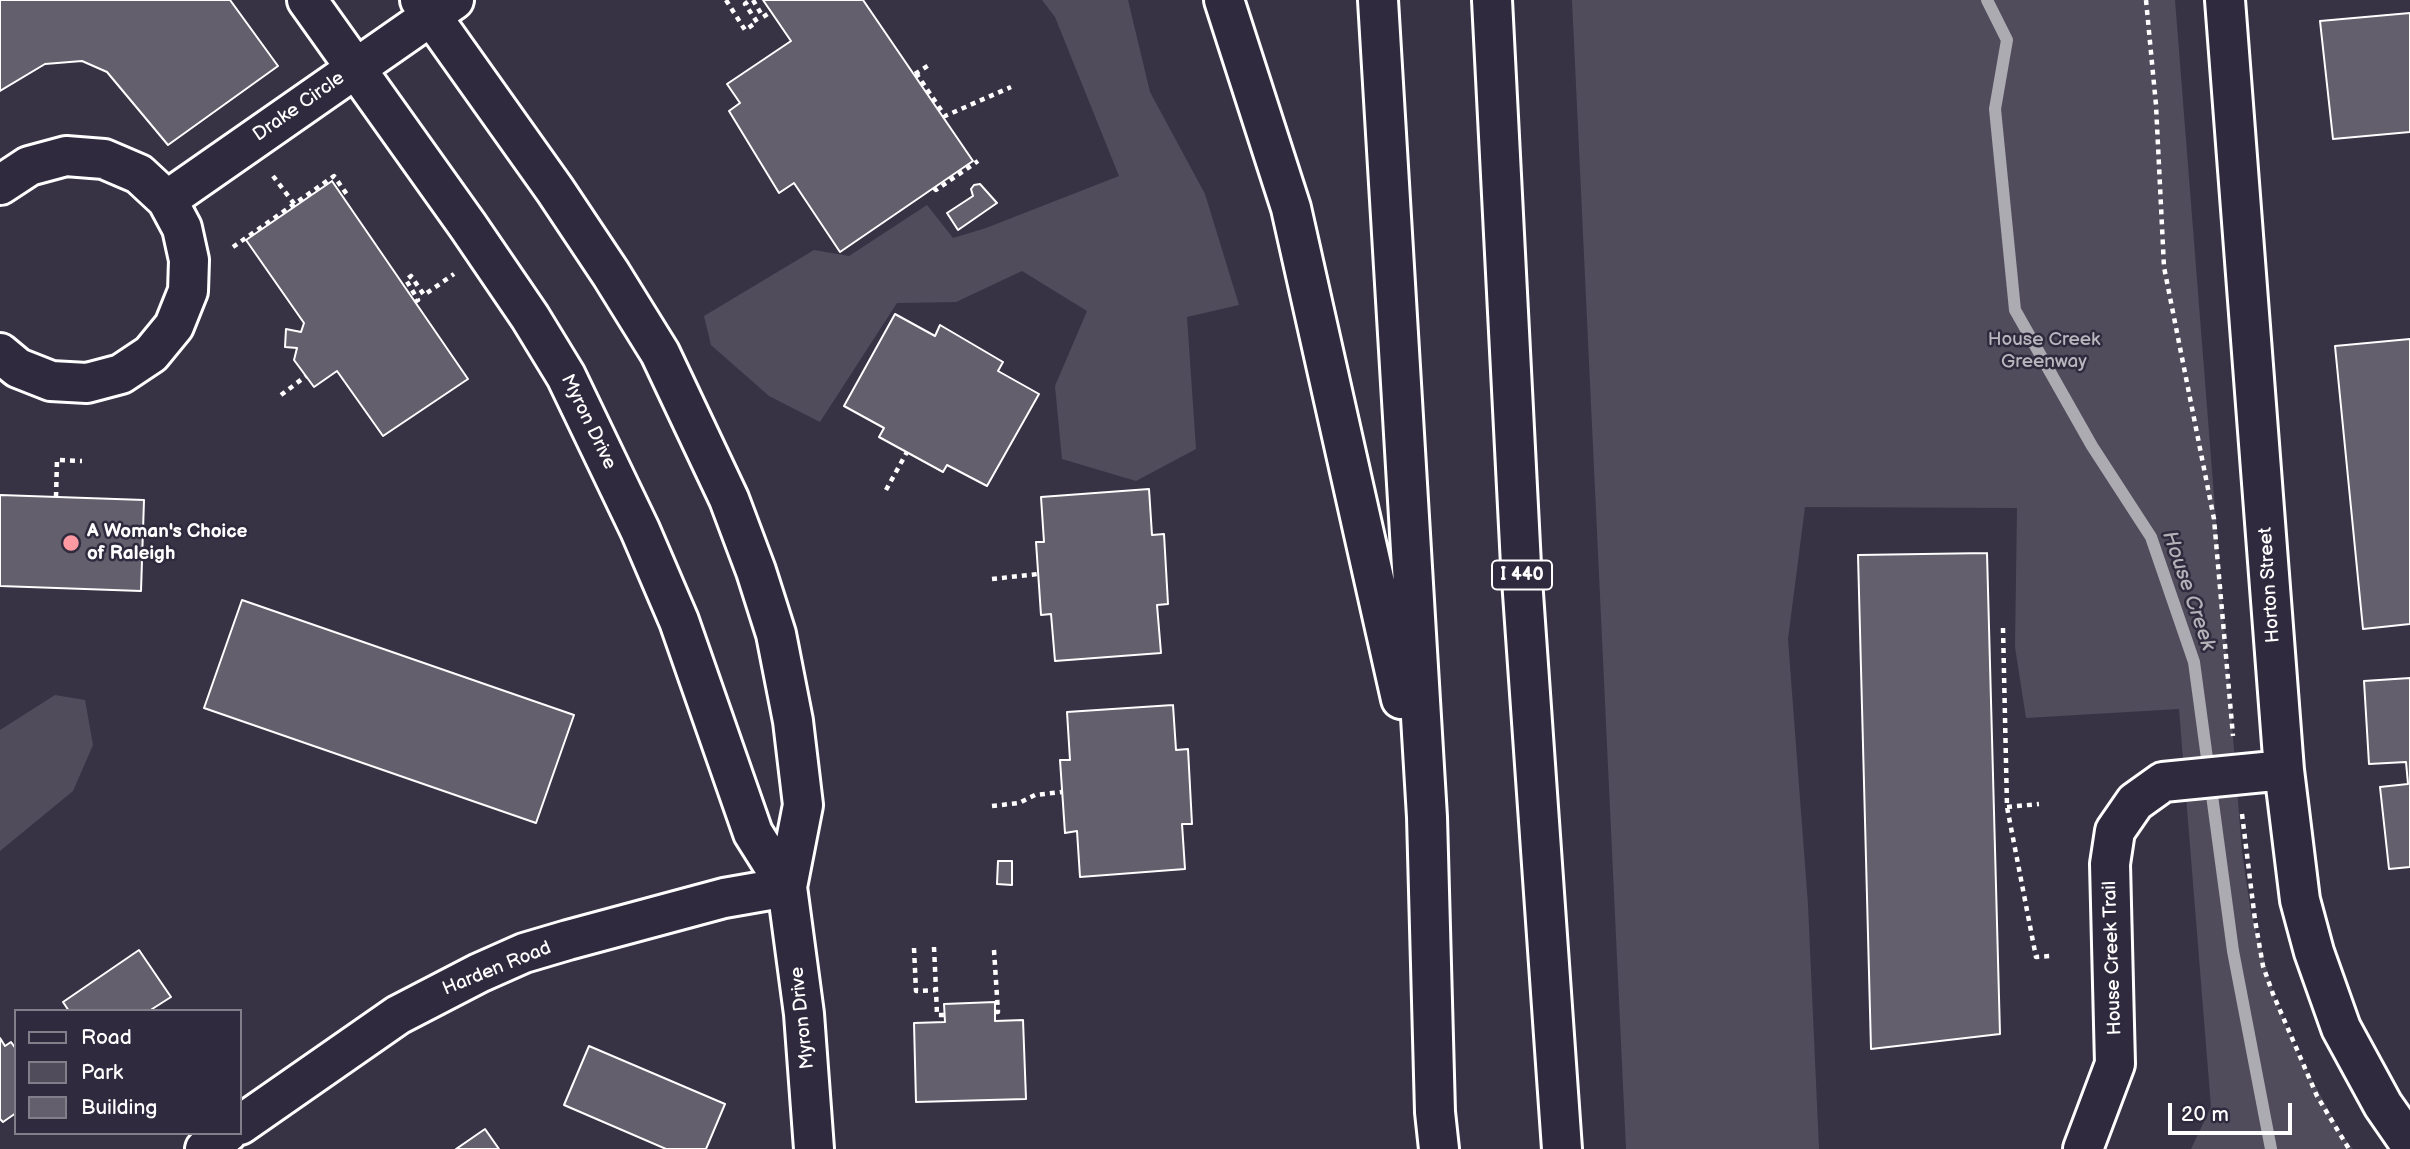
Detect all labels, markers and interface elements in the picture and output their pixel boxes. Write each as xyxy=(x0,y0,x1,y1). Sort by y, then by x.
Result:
street label: Drake Circle xyxy=(249,67,349,147)
park label: House Creek Greenway xyxy=(1988,329,2100,373)
street label: Myron Drive xyxy=(555,371,621,473)
place label: A Woman's Choice of Raleigh xyxy=(87,521,248,565)
street label: Horton Street xyxy=(2255,526,2285,644)
water label: House Creek xyxy=(2156,528,2220,654)
marker: A Woman's Choice of Raleigh xyxy=(61,533,81,553)
road number: I 440 xyxy=(1492,560,1552,590)
street label: House Creek Trail xyxy=(2099,881,2127,1035)
street label: Harden Road xyxy=(439,937,555,1001)
street label: Myron Drive xyxy=(786,966,820,1070)
legend xyxy=(14,1009,242,1135)
text: Road xyxy=(81,1025,132,1050)
text: Park xyxy=(81,1060,123,1085)
scale bar xyxy=(2172,1090,2296,1134)
text: Building xyxy=(81,1095,157,1120)
text: 20 m xyxy=(2181,1102,2229,1127)

